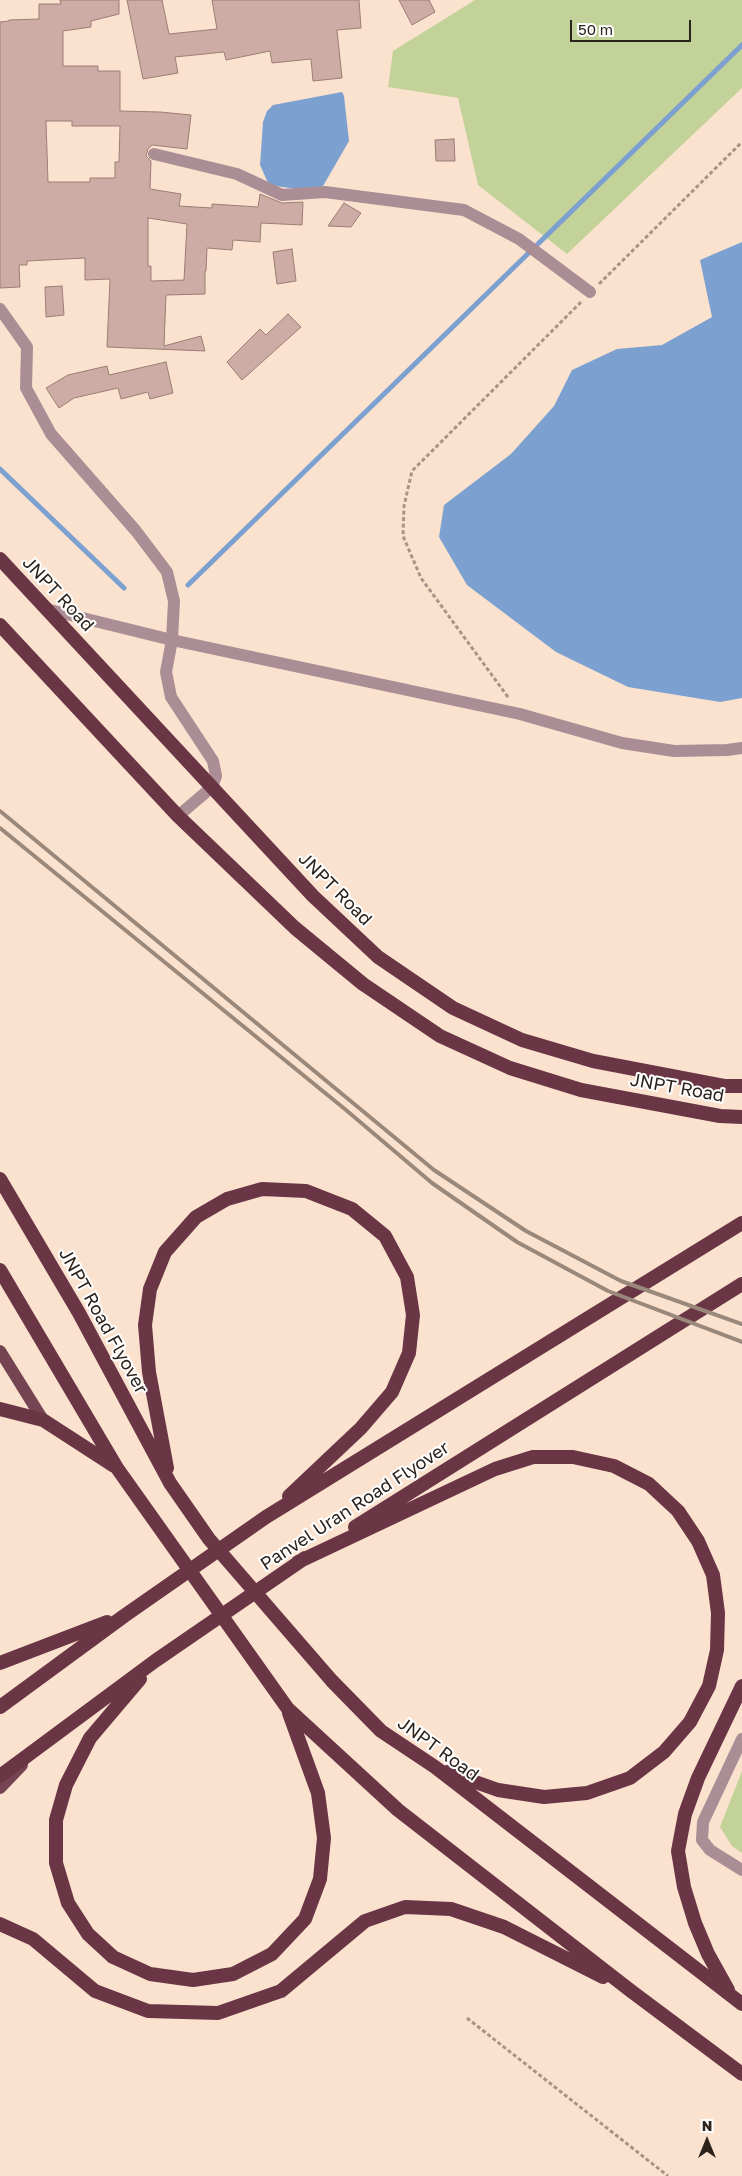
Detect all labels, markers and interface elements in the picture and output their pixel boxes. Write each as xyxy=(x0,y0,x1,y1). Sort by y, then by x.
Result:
scale bar xyxy=(572,10,693,42)
text: 50 m xyxy=(578,20,613,38)
street label: JNPT Road xyxy=(18,552,98,636)
street label: JNPT Road xyxy=(294,848,376,930)
street label: JNPT Road xyxy=(628,1069,726,1107)
street label: JNPT Road Flyover xyxy=(54,1244,152,1398)
street label: Panvel Uran Road Flyover xyxy=(257,1437,453,1575)
street label: JNPT Road xyxy=(393,1712,483,1786)
north arrow xyxy=(682,2116,732,2166)
text: N xyxy=(702,2117,712,2134)

